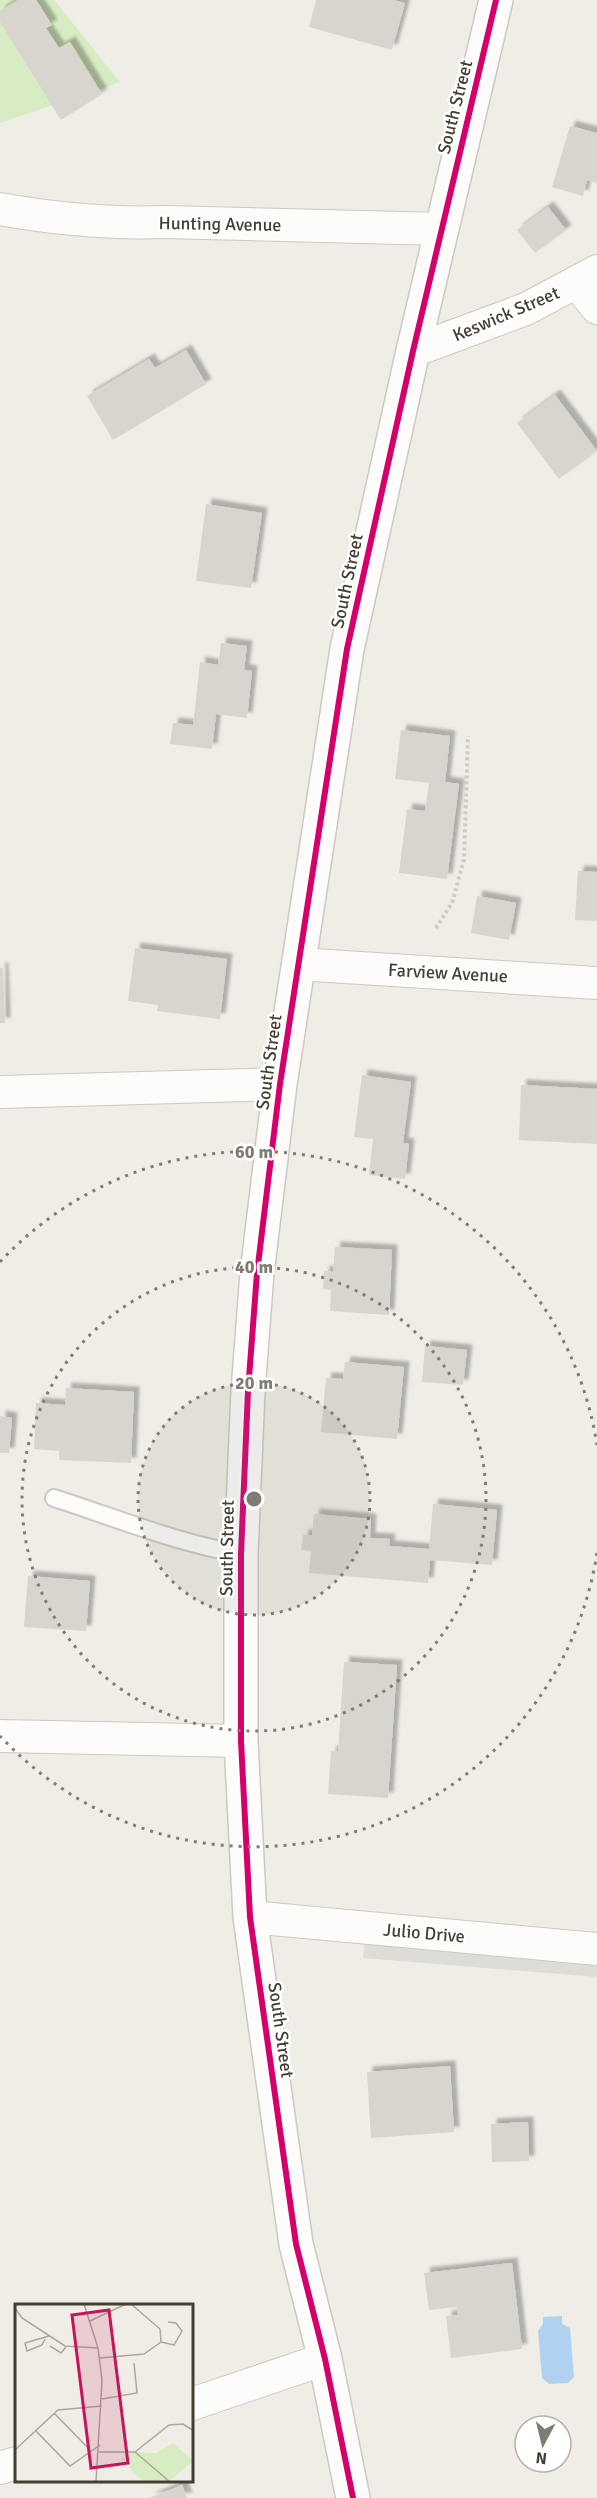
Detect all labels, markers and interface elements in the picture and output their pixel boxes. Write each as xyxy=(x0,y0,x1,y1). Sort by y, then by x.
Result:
street label: South Street xyxy=(433,58,477,156)
street label: Hunting Avenue xyxy=(158,212,282,236)
street label: Keswick Street xyxy=(449,282,563,346)
street label: South Street xyxy=(326,532,368,630)
street label: Farview Avenue xyxy=(388,959,508,987)
street label: South Street xyxy=(251,1013,287,1111)
text: 60 m xyxy=(235,1141,273,1163)
text: 40 m xyxy=(235,1256,273,1278)
text: 20 m xyxy=(235,1372,273,1394)
centre of rings xyxy=(244,1489,264,1509)
street label: South Street xyxy=(215,1500,239,1596)
street label: Julio Drive xyxy=(382,1918,466,1948)
street label: South Street xyxy=(263,1981,299,2079)
inset map xyxy=(15,2304,194,2483)
north arrow xyxy=(513,2414,573,2474)
text: N xyxy=(535,2447,548,2468)

